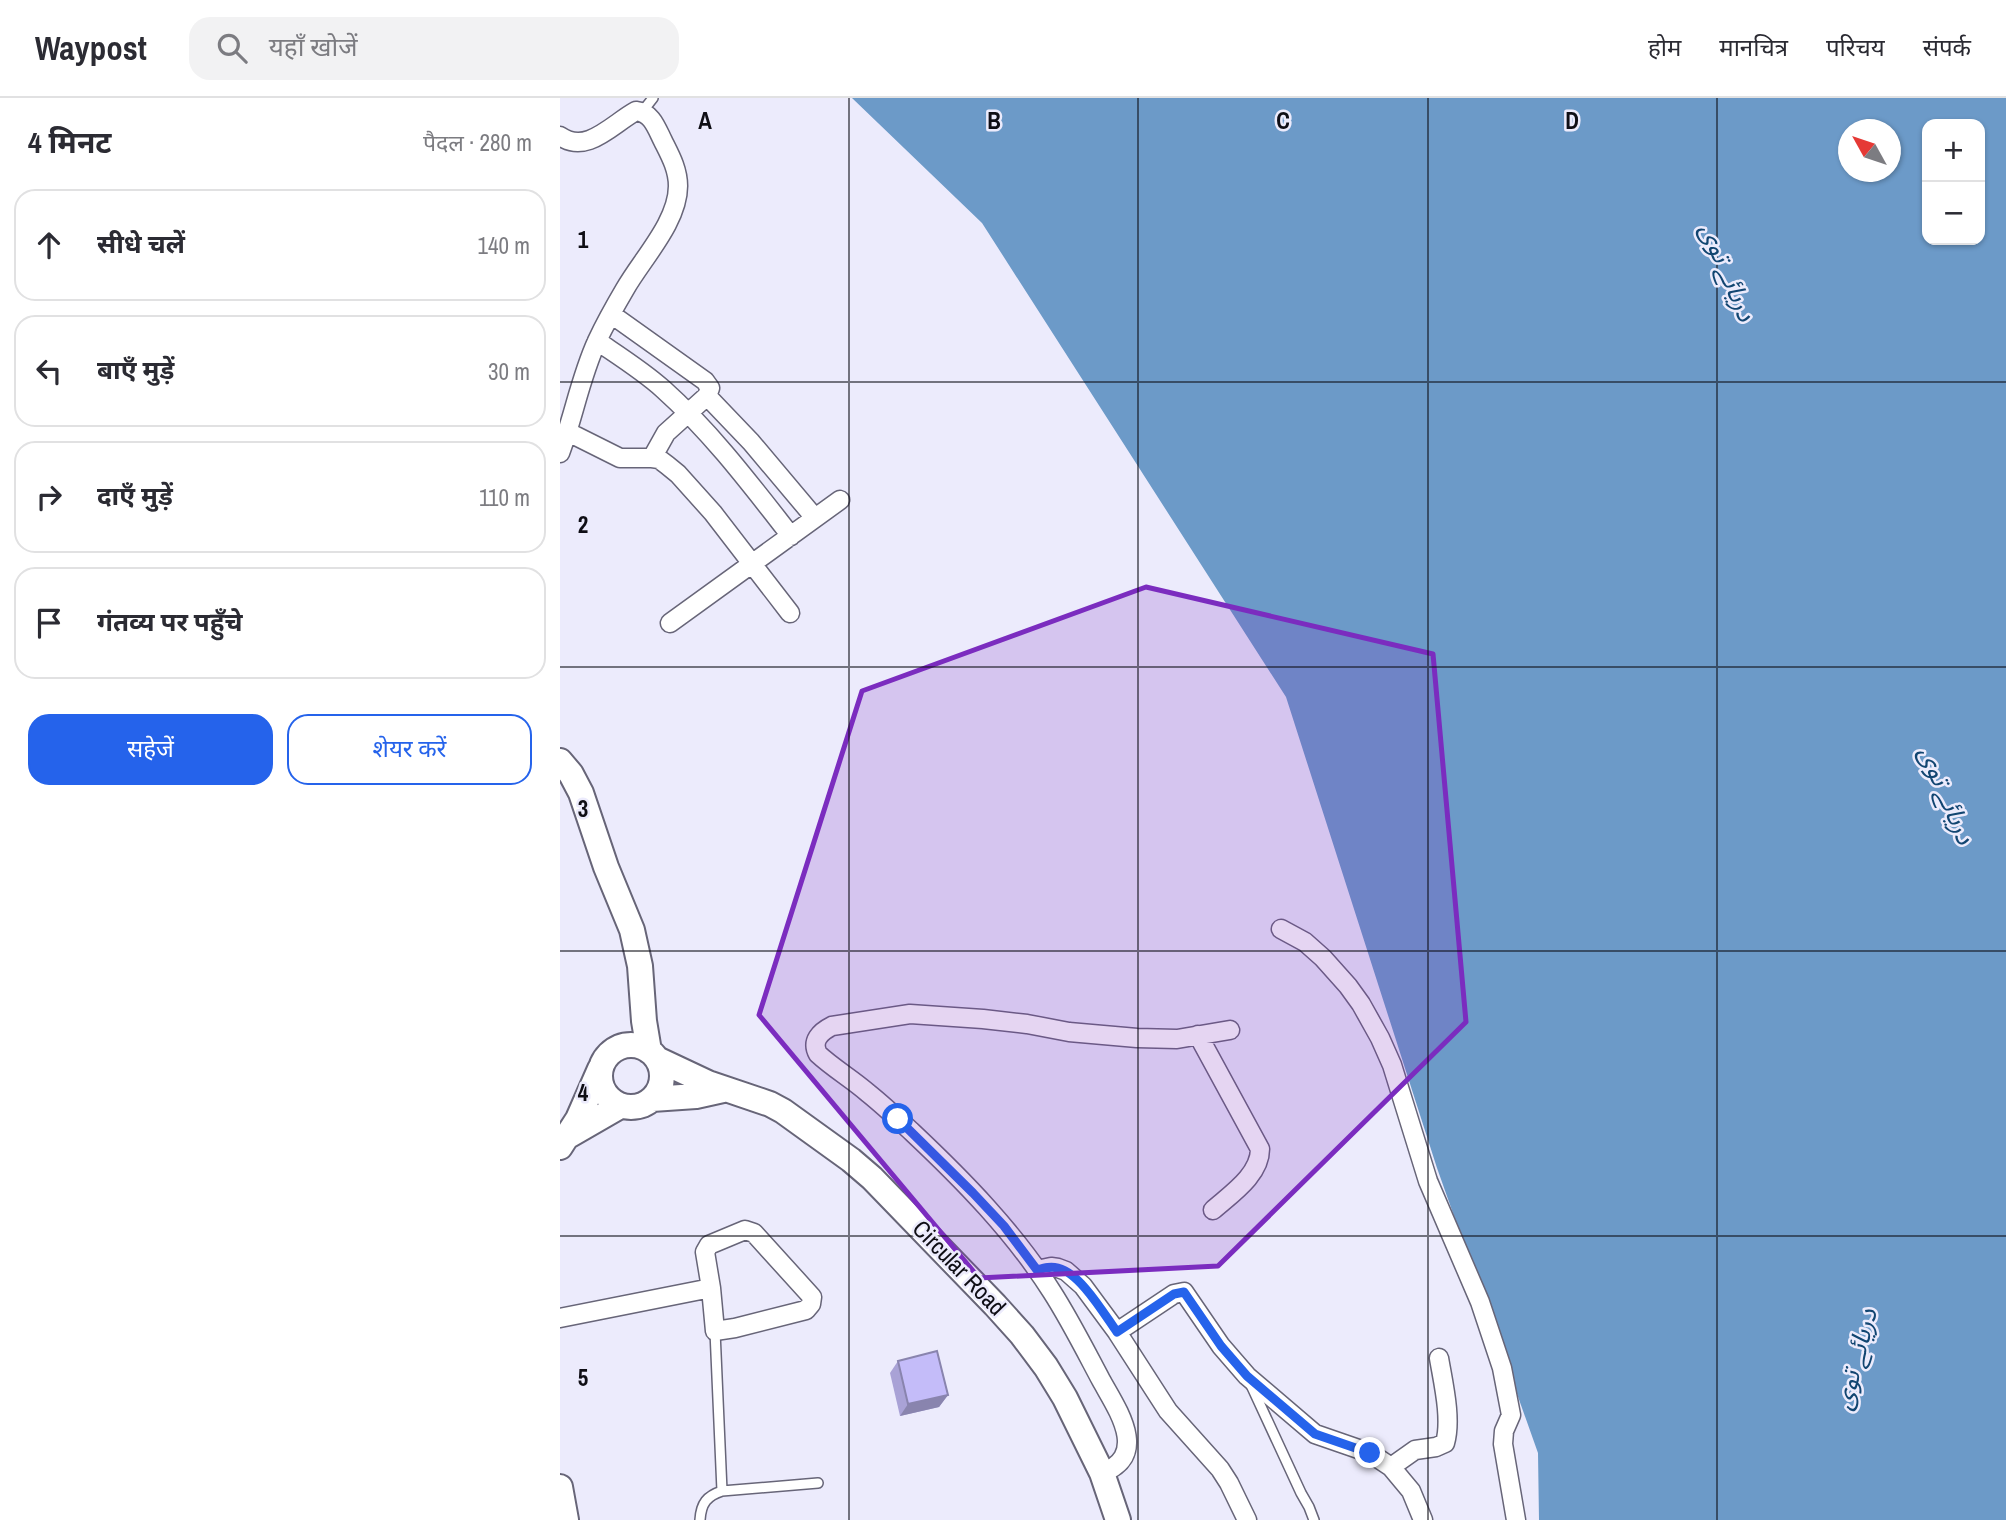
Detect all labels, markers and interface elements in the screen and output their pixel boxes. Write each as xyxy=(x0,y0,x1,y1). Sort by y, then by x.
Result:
search box xyxy=(189,17,679,80)
text: Waypost xyxy=(35,26,147,70)
icon: search xyxy=(213,29,251,67)
text: यहाँ खोजें xyxy=(269,29,358,64)
text: होम xyxy=(1648,31,1681,63)
text: मानचित्र xyxy=(1719,31,1788,63)
text: परिचय xyxy=(1826,31,1885,63)
text: संपर्क xyxy=(1923,31,1971,63)
text: A xyxy=(698,105,712,136)
text: B xyxy=(987,105,1001,136)
text: C xyxy=(1276,105,1290,136)
text: D xyxy=(1565,105,1579,136)
north arrow xyxy=(1838,119,1901,182)
map controls xyxy=(1922,119,1985,245)
button: + xyxy=(1922,119,1985,182)
text: 4 मिनट xyxy=(28,122,112,162)
text: पैदल · 280 m xyxy=(423,127,532,158)
button: − xyxy=(1922,182,1985,245)
water label: دریائے توی xyxy=(1692,217,1765,327)
text: 1 xyxy=(578,224,589,255)
icon: ahead xyxy=(30,226,68,264)
text: सीधे चलें xyxy=(97,226,185,261)
text: 140 m xyxy=(478,230,530,261)
icon: left xyxy=(30,352,68,390)
text: बाएँ मुड़ें xyxy=(97,352,174,387)
text: 30 m xyxy=(488,356,530,387)
icon: right xyxy=(30,478,68,516)
text: दाएँ मुड़ें xyxy=(97,478,173,513)
text: 110 m xyxy=(479,482,530,513)
text: 2 xyxy=(578,509,588,540)
icon: arrive xyxy=(30,604,68,642)
text: गंतव्य पर पहुँचे xyxy=(97,604,243,639)
button: सहेजें xyxy=(28,714,273,785)
button: शेयर करें xyxy=(287,714,532,785)
water label: دریائے توی xyxy=(1911,740,1984,850)
text: 3 xyxy=(578,793,588,824)
text: 4 xyxy=(578,1077,589,1108)
route start xyxy=(882,1103,913,1134)
street label: Circular Road xyxy=(906,1213,1013,1322)
water label: دریائے توی xyxy=(1824,1304,1885,1413)
text: 5 xyxy=(578,1362,588,1393)
route end xyxy=(1354,1437,1385,1468)

